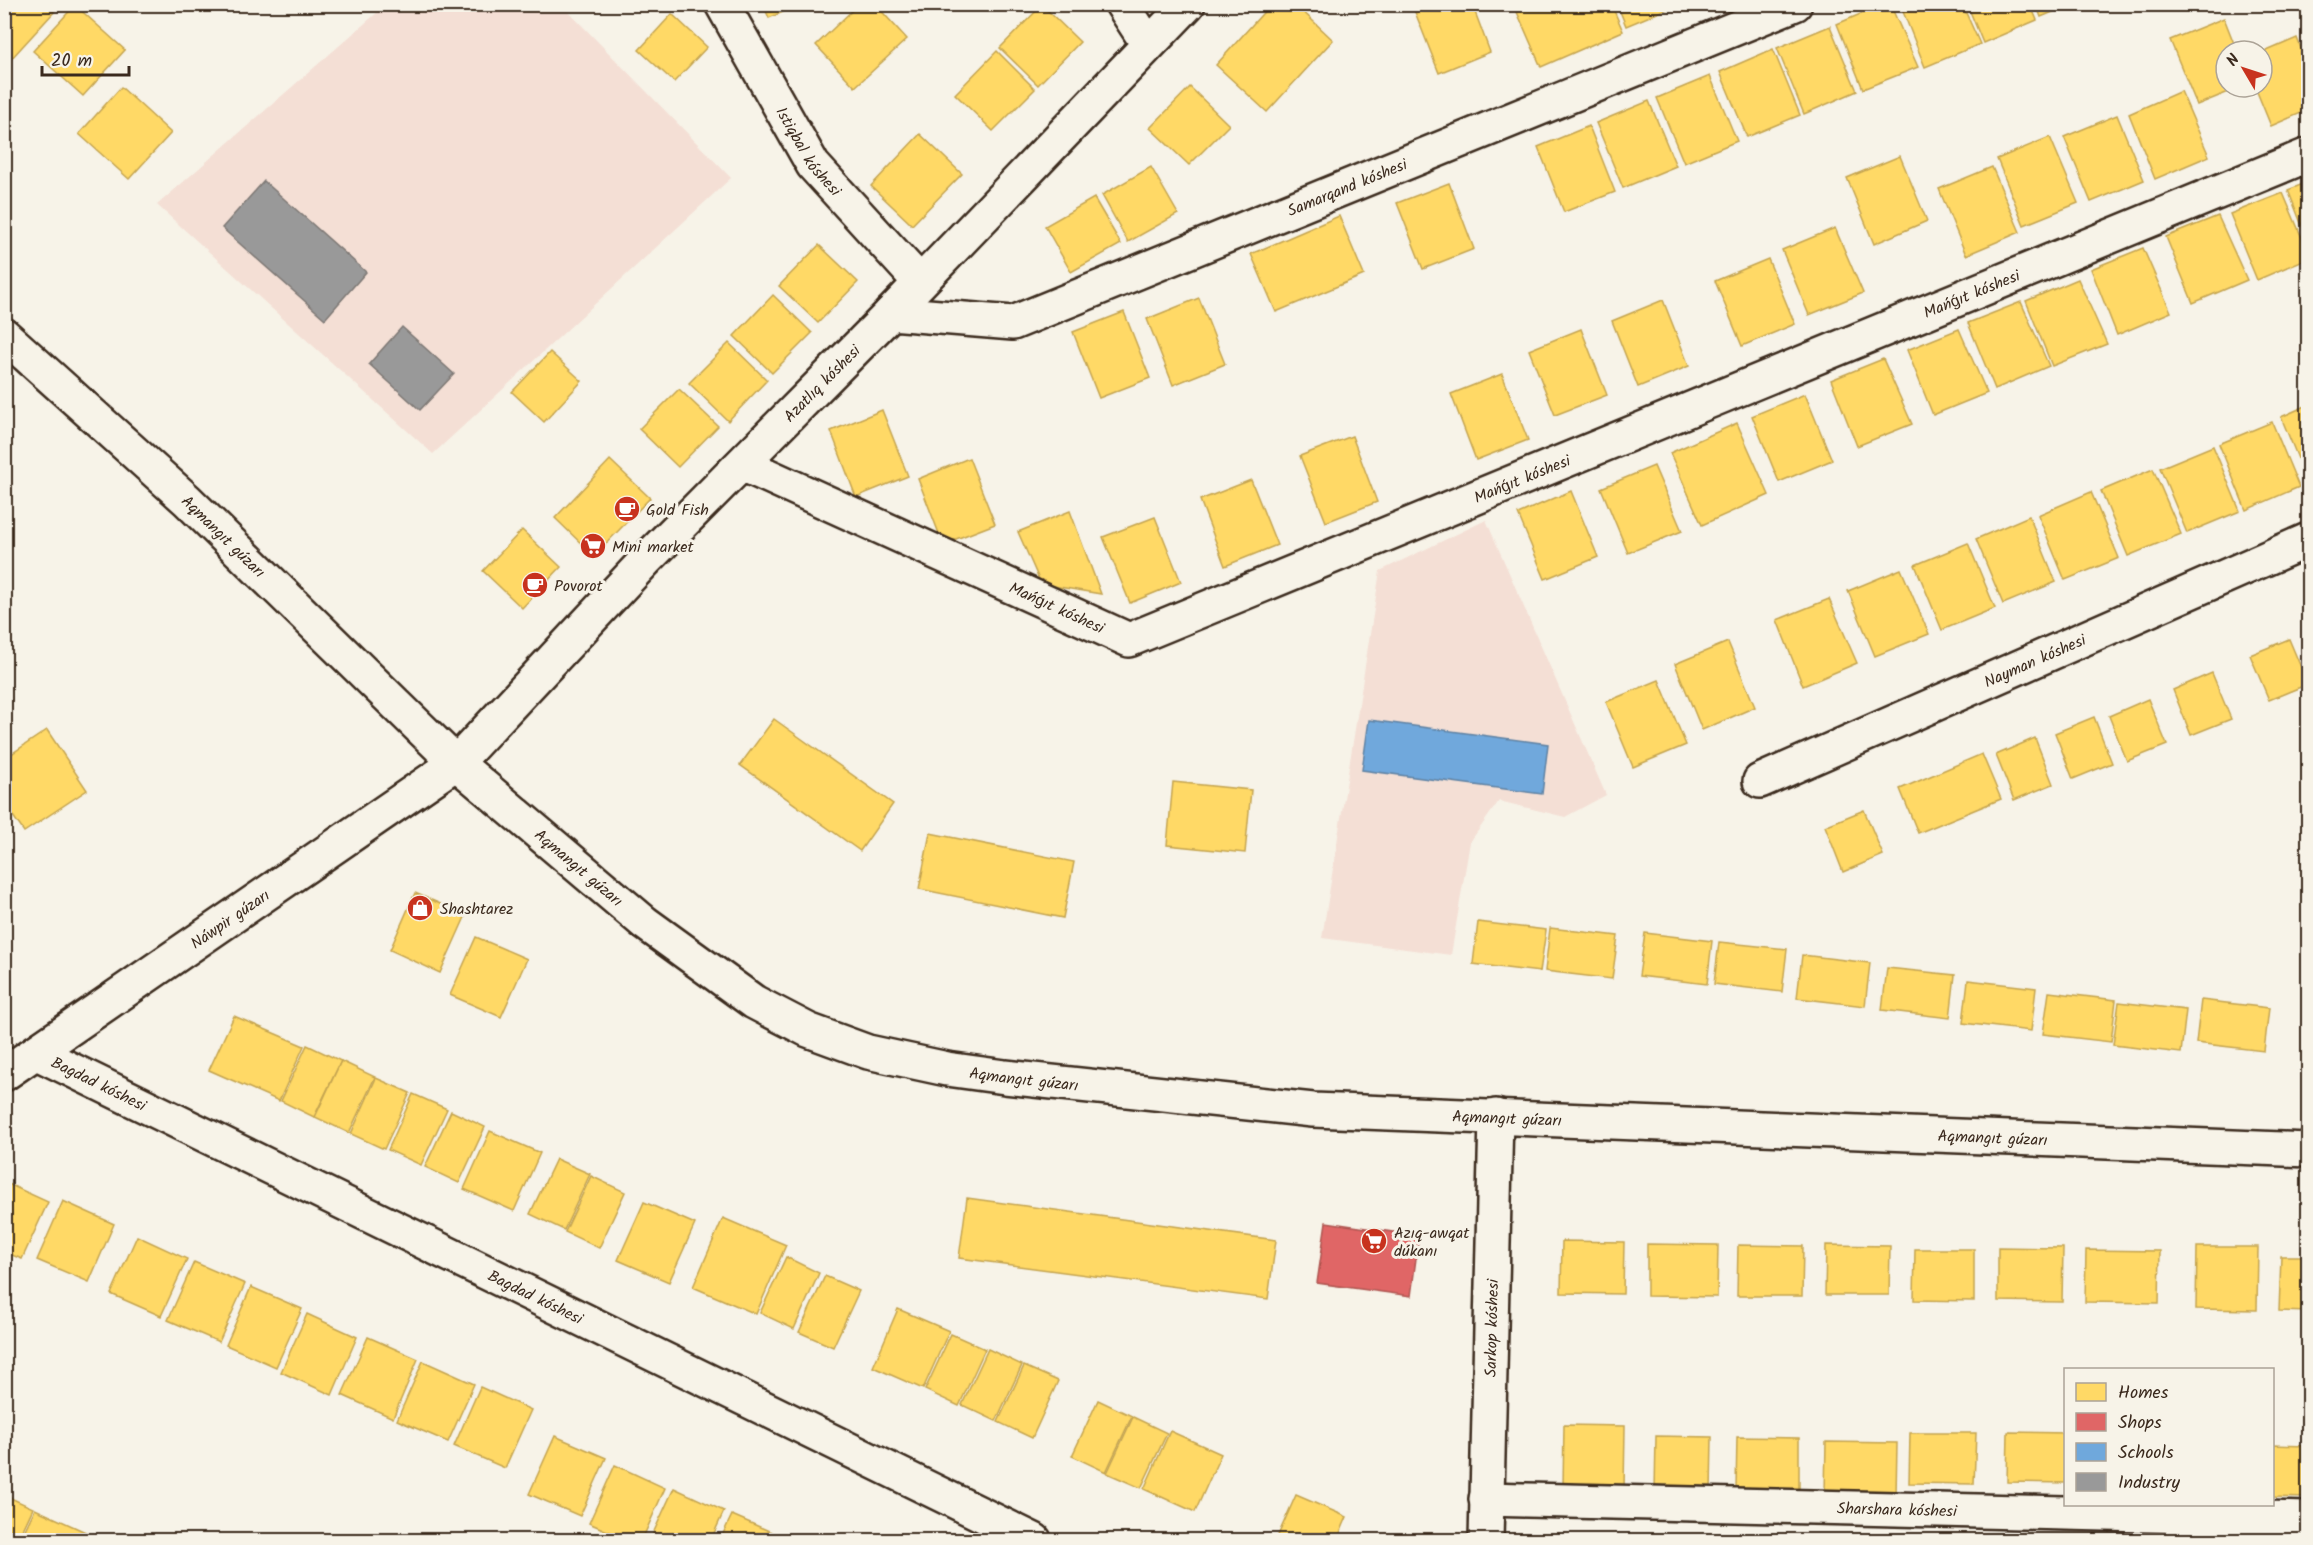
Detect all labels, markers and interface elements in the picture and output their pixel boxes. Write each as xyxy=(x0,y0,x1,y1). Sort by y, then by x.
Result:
scale bar xyxy=(42,39,129,77)
north arrow xyxy=(2214,39,2274,99)
text: 20 m xyxy=(51,47,92,76)
text: N xyxy=(2221,49,2246,72)
street label: Istiqbal kóshesi xyxy=(768,102,847,203)
street label: Samarqand kóshesi xyxy=(1284,152,1412,224)
street label: Mańǵıt kóshesi xyxy=(1920,263,2025,326)
street label: Azatlıq kóshesi xyxy=(778,339,868,429)
street label: Mańǵıt kóshesi xyxy=(1470,448,1576,511)
street label: Aqmangıt gúzarı xyxy=(175,490,271,584)
cafe icon: Gold Fish xyxy=(612,494,642,524)
place label: Gold Fish xyxy=(646,498,709,523)
supermarket icon: Mini market xyxy=(578,531,608,561)
place label: Mini market xyxy=(612,535,694,560)
cafe icon: Povorot xyxy=(520,570,550,600)
place label: Povorot xyxy=(554,574,603,599)
street label: Mańǵıt kóshesi xyxy=(1005,576,1109,642)
street label: Nayman kóshesi xyxy=(1980,628,2091,695)
street label: Aqmangıt gúzarı xyxy=(528,823,628,913)
street label: Náwpir gúzarı xyxy=(186,884,275,956)
shop icon: Shashtarez xyxy=(405,893,435,923)
place label: Shashtarez xyxy=(440,897,513,922)
street label: Bagdad kóshesi xyxy=(46,1051,151,1119)
street label: Aqmangıt gúzarı xyxy=(968,1061,1080,1099)
street label: Aqmangıt gúzarı xyxy=(1452,1105,1562,1134)
street label: Aqmangıt gúzarı xyxy=(1937,1124,2048,1154)
place label: Azıq-awqat dúkanı xyxy=(1394,1221,1470,1264)
supermarket icon: Azıq-awqat dúkanı xyxy=(1359,1226,1389,1256)
street label: Bagdad kóshesi xyxy=(483,1264,588,1332)
street label: Sarkop kóshesi xyxy=(1479,1278,1506,1377)
legend xyxy=(2064,1368,2274,1506)
text: Homes xyxy=(2118,1379,2169,1408)
text: Shops xyxy=(2118,1409,2162,1438)
text: Schools xyxy=(2118,1439,2174,1468)
text: Industry xyxy=(2118,1469,2180,1498)
street label: Sharshara kóshesi xyxy=(1837,1497,1958,1524)

